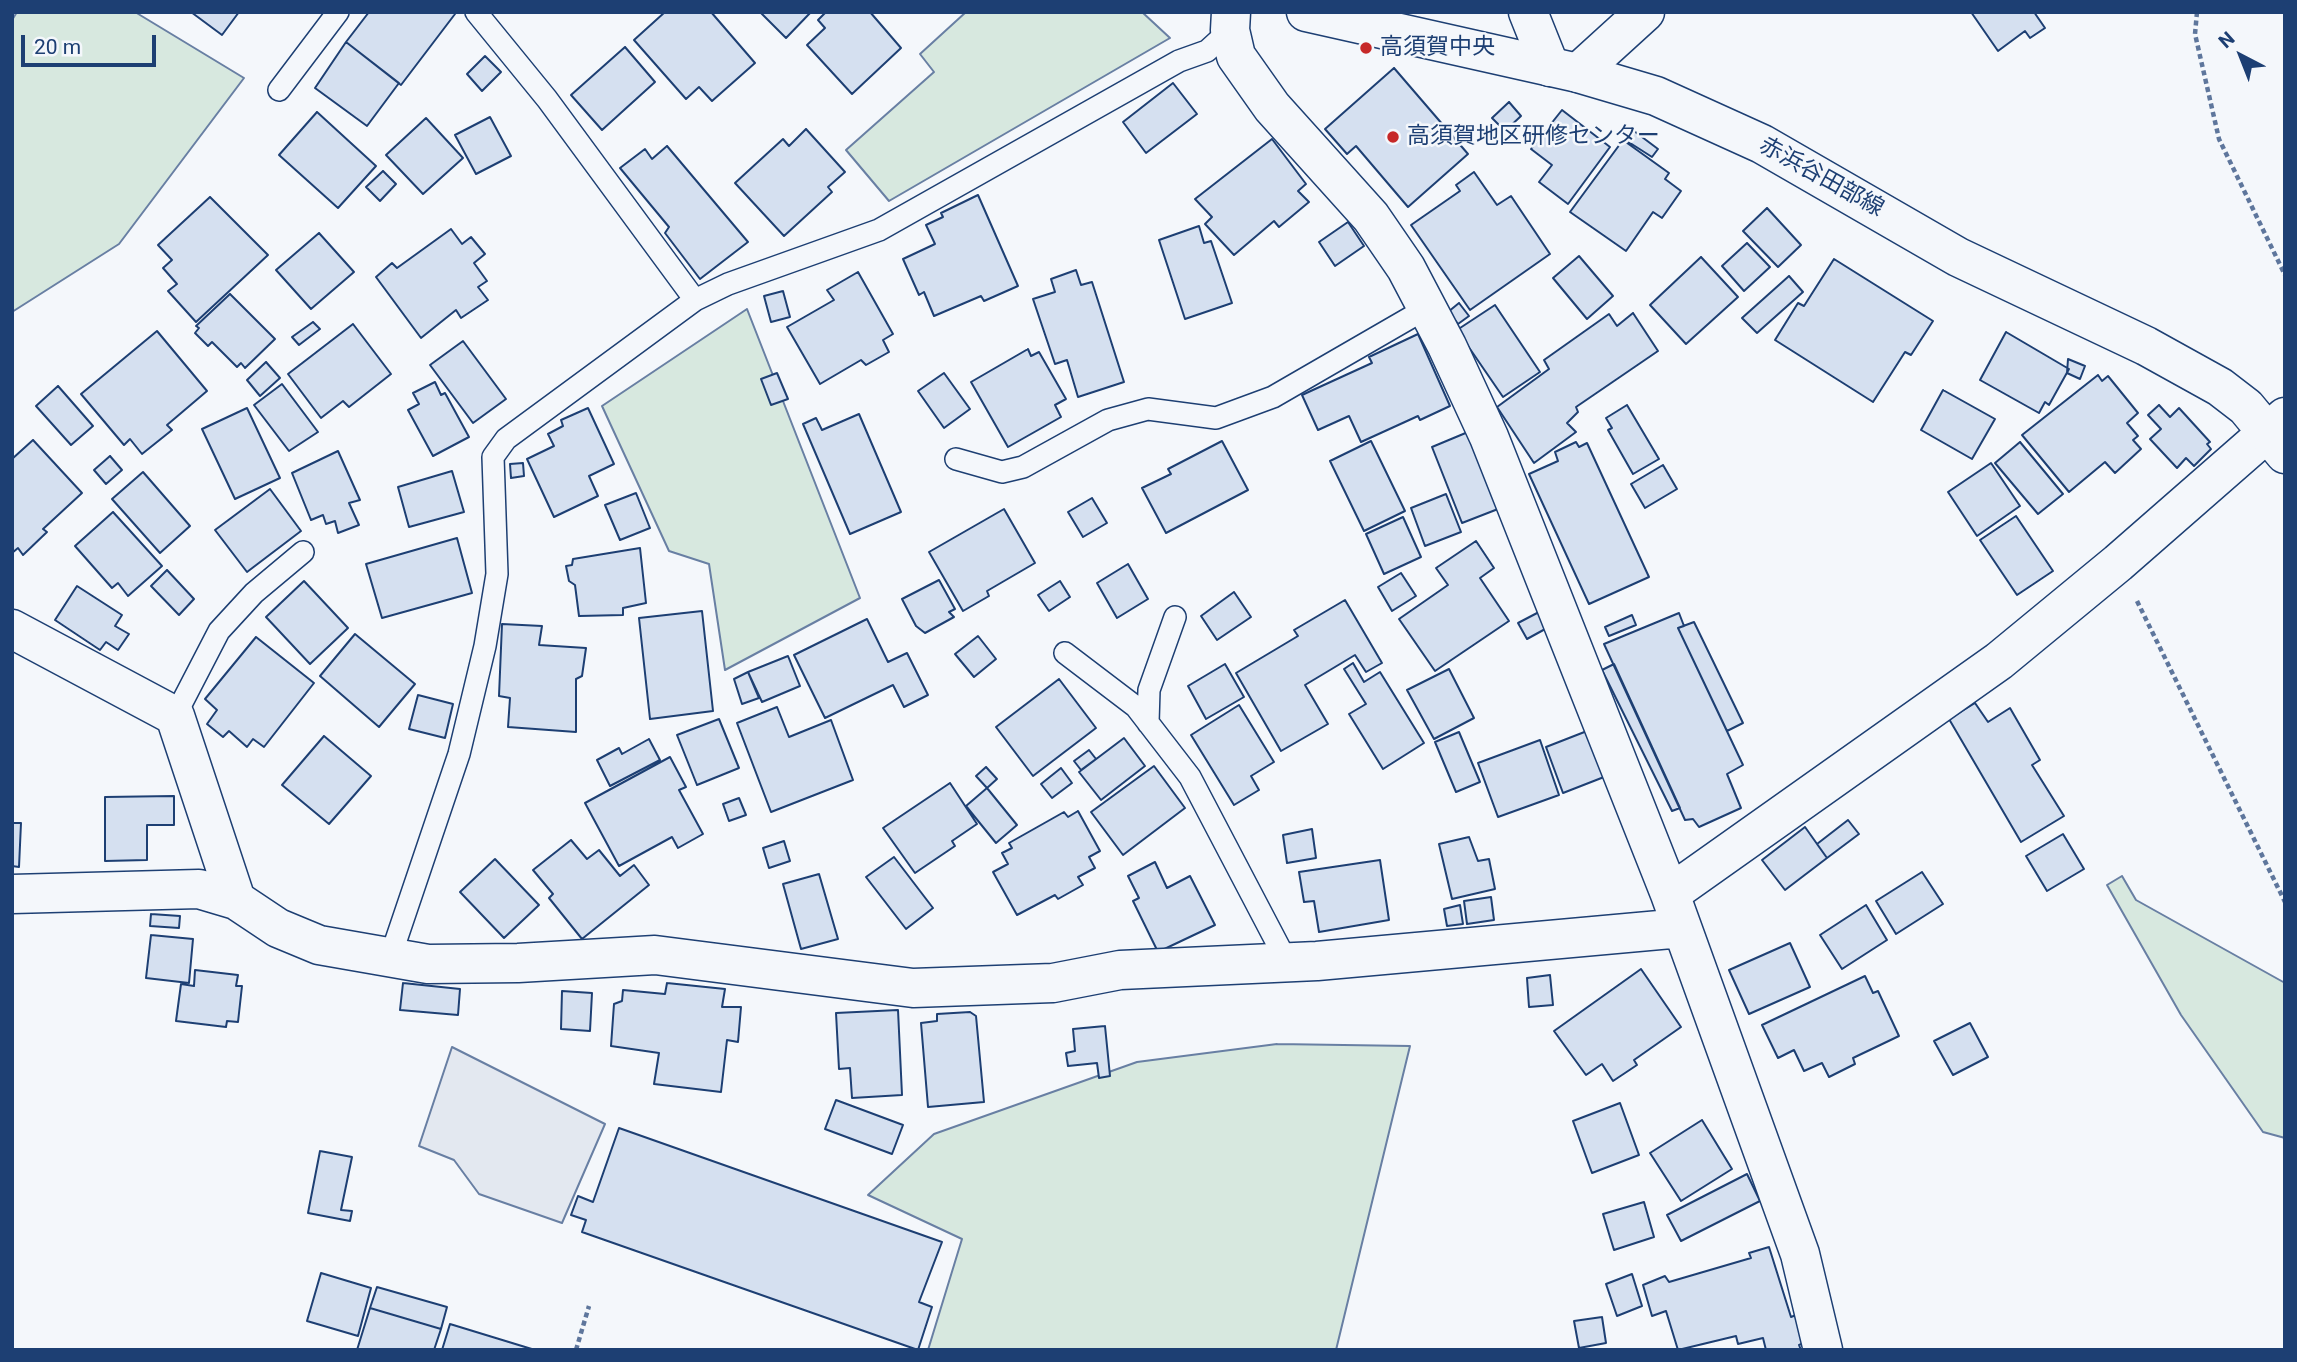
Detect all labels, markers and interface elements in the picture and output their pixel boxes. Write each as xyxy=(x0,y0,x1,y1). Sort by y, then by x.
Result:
scale bar xyxy=(24,21,159,65)
north arrow xyxy=(2206,21,2276,91)
text: N xyxy=(2214,27,2239,53)
place label: 高須賀中央 xyxy=(1380,34,1495,62)
text: 20 m xyxy=(34,35,81,59)
marker: 高須賀中央 xyxy=(1358,40,1374,56)
place label: 高須賀地区研修センター xyxy=(1407,123,1660,151)
marker: 高須賀地区研修センター xyxy=(1385,129,1401,145)
street label: 赤浜谷田部線 xyxy=(1754,132,1888,224)

